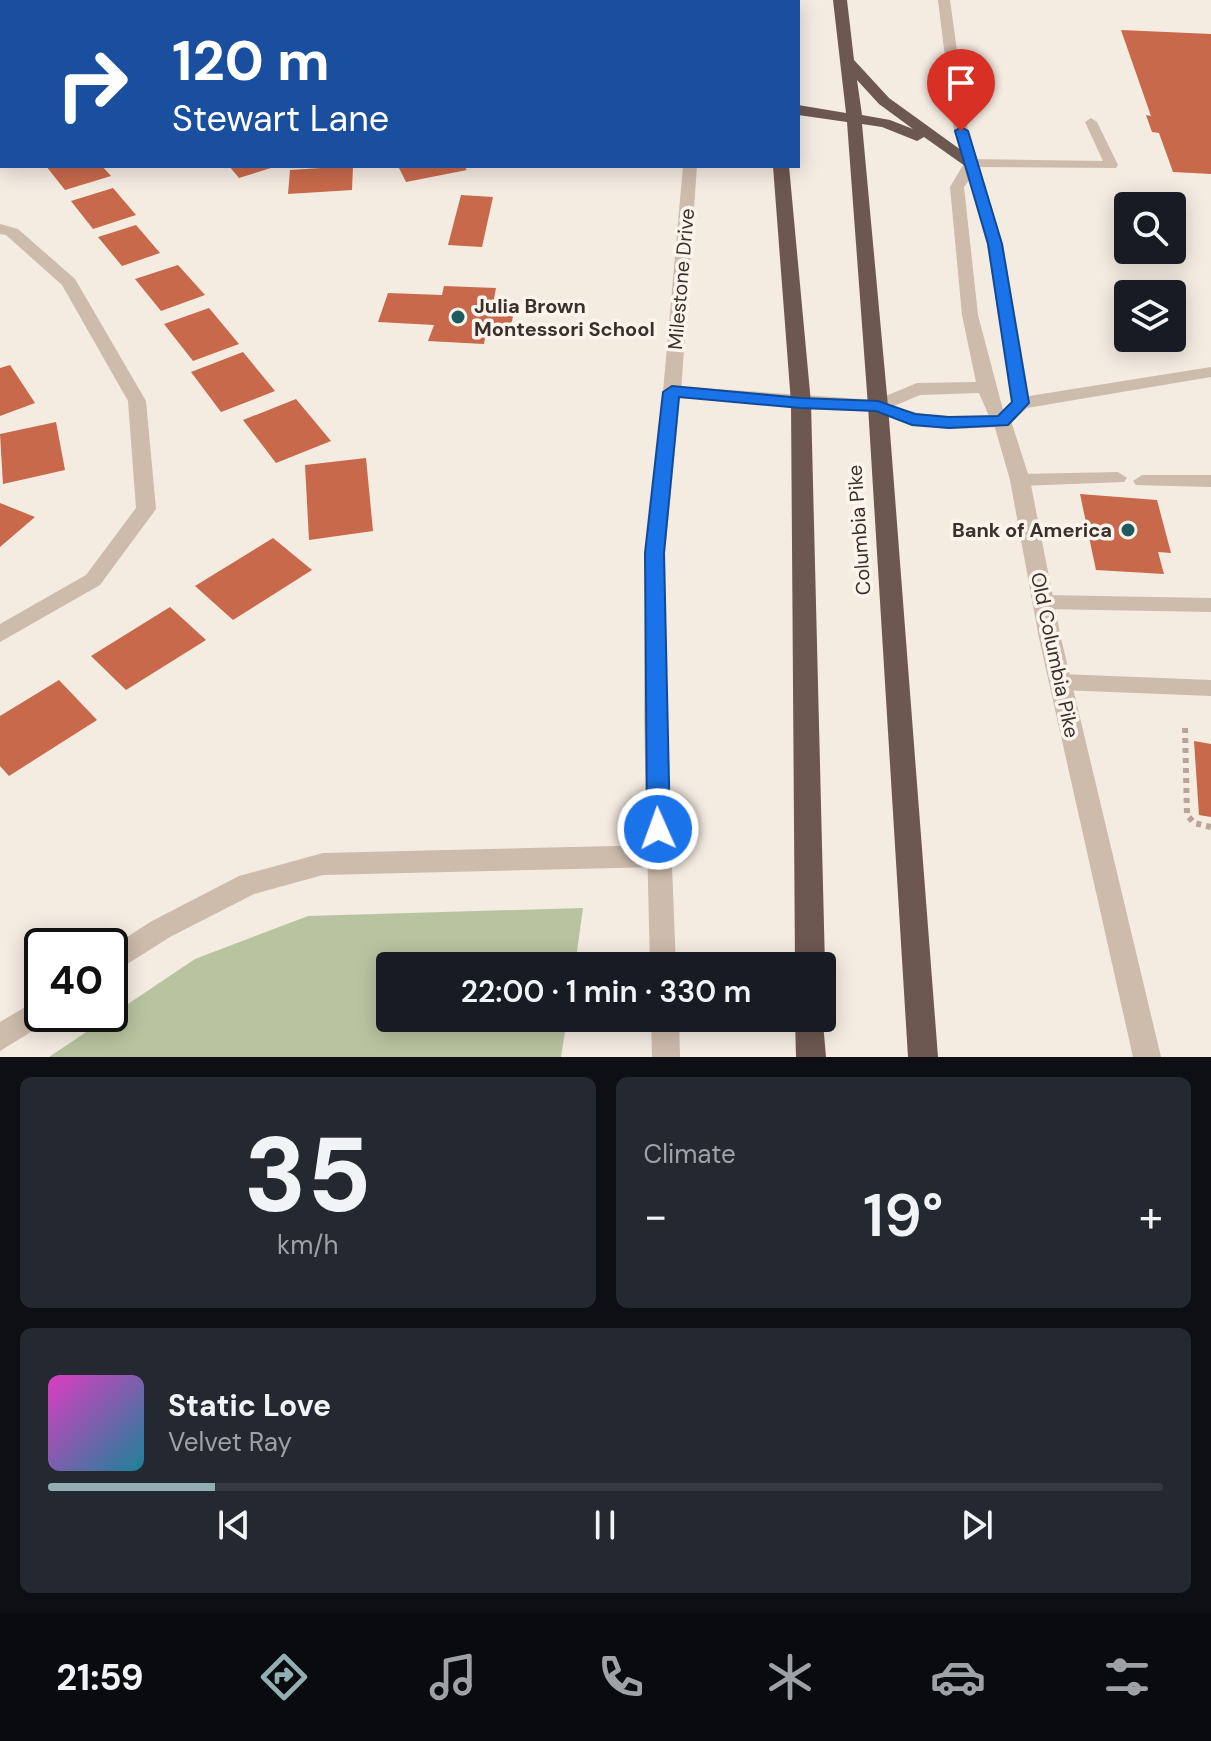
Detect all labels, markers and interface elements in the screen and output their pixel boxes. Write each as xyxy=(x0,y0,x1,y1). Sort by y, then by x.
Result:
text: 120 m xyxy=(172,24,330,97)
icon: right xyxy=(40,32,144,136)
pin xyxy=(927,49,995,131)
icon: arrive xyxy=(939,61,983,105)
text: Stewart Lane xyxy=(172,95,389,142)
map controls xyxy=(1114,192,1186,352)
button: search xyxy=(1114,192,1186,264)
street label: Milestone Drive xyxy=(662,207,700,351)
button: layers xyxy=(1114,280,1186,352)
place label: Julia Brown Montessori School xyxy=(474,293,655,342)
marker: Julia Brown Montessori School xyxy=(449,308,467,326)
street label: Columbia Pike xyxy=(841,464,877,596)
place label: Bank of America xyxy=(952,517,1112,543)
marker: Bank of America xyxy=(1119,521,1137,539)
street label: Old Columbia Pike xyxy=(1025,570,1085,740)
position arrow xyxy=(616,787,700,871)
speed limit sign: 40 xyxy=(24,928,128,1032)
text: 22:00 · 1 min · 330 m xyxy=(461,972,751,1011)
text: 35 xyxy=(244,1108,371,1243)
text: Climate xyxy=(644,1137,736,1171)
text: 19° xyxy=(863,1176,943,1255)
text: − xyxy=(644,1187,668,1245)
text: + xyxy=(1139,1187,1163,1245)
text: km/h xyxy=(277,1228,338,1262)
text: Static Love xyxy=(168,1386,331,1425)
text: Velvet Ray xyxy=(168,1425,292,1459)
icon: previous xyxy=(212,1503,256,1547)
icon: pause xyxy=(583,1503,627,1547)
icon: next xyxy=(955,1503,999,1547)
icon: directions xyxy=(256,1649,312,1705)
icon: music xyxy=(425,1649,481,1705)
icon: phone xyxy=(593,1649,649,1705)
icon: climate xyxy=(762,1649,818,1705)
icon: car xyxy=(930,1649,986,1705)
icon: filters xyxy=(1099,1649,1155,1705)
text: 21:59 xyxy=(56,1654,144,1701)

